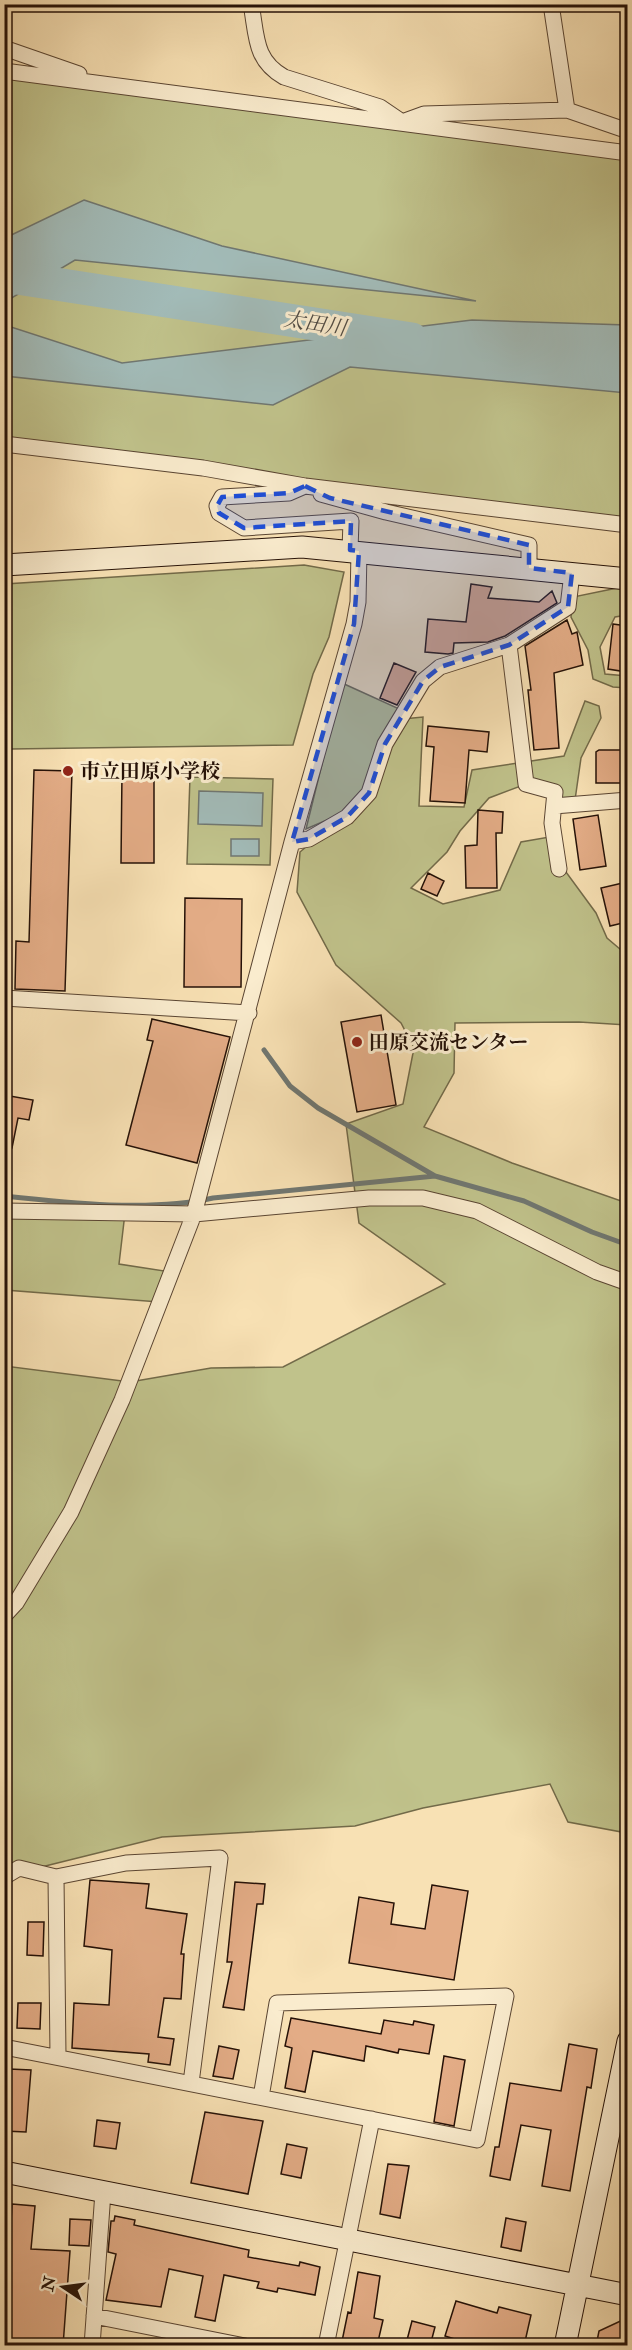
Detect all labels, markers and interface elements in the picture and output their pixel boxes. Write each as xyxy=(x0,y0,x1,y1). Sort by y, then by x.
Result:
water label: 太田川 xyxy=(282,306,350,343)
place label: 市立田原小学校 xyxy=(80,759,220,784)
marker: 市立田原小学校 xyxy=(61,764,75,778)
place label: 田原交流センター xyxy=(369,1030,528,1055)
marker: 田原交流センター xyxy=(350,1035,364,1049)
north arrow xyxy=(33,2257,93,2317)
text: N xyxy=(38,2274,61,2294)

